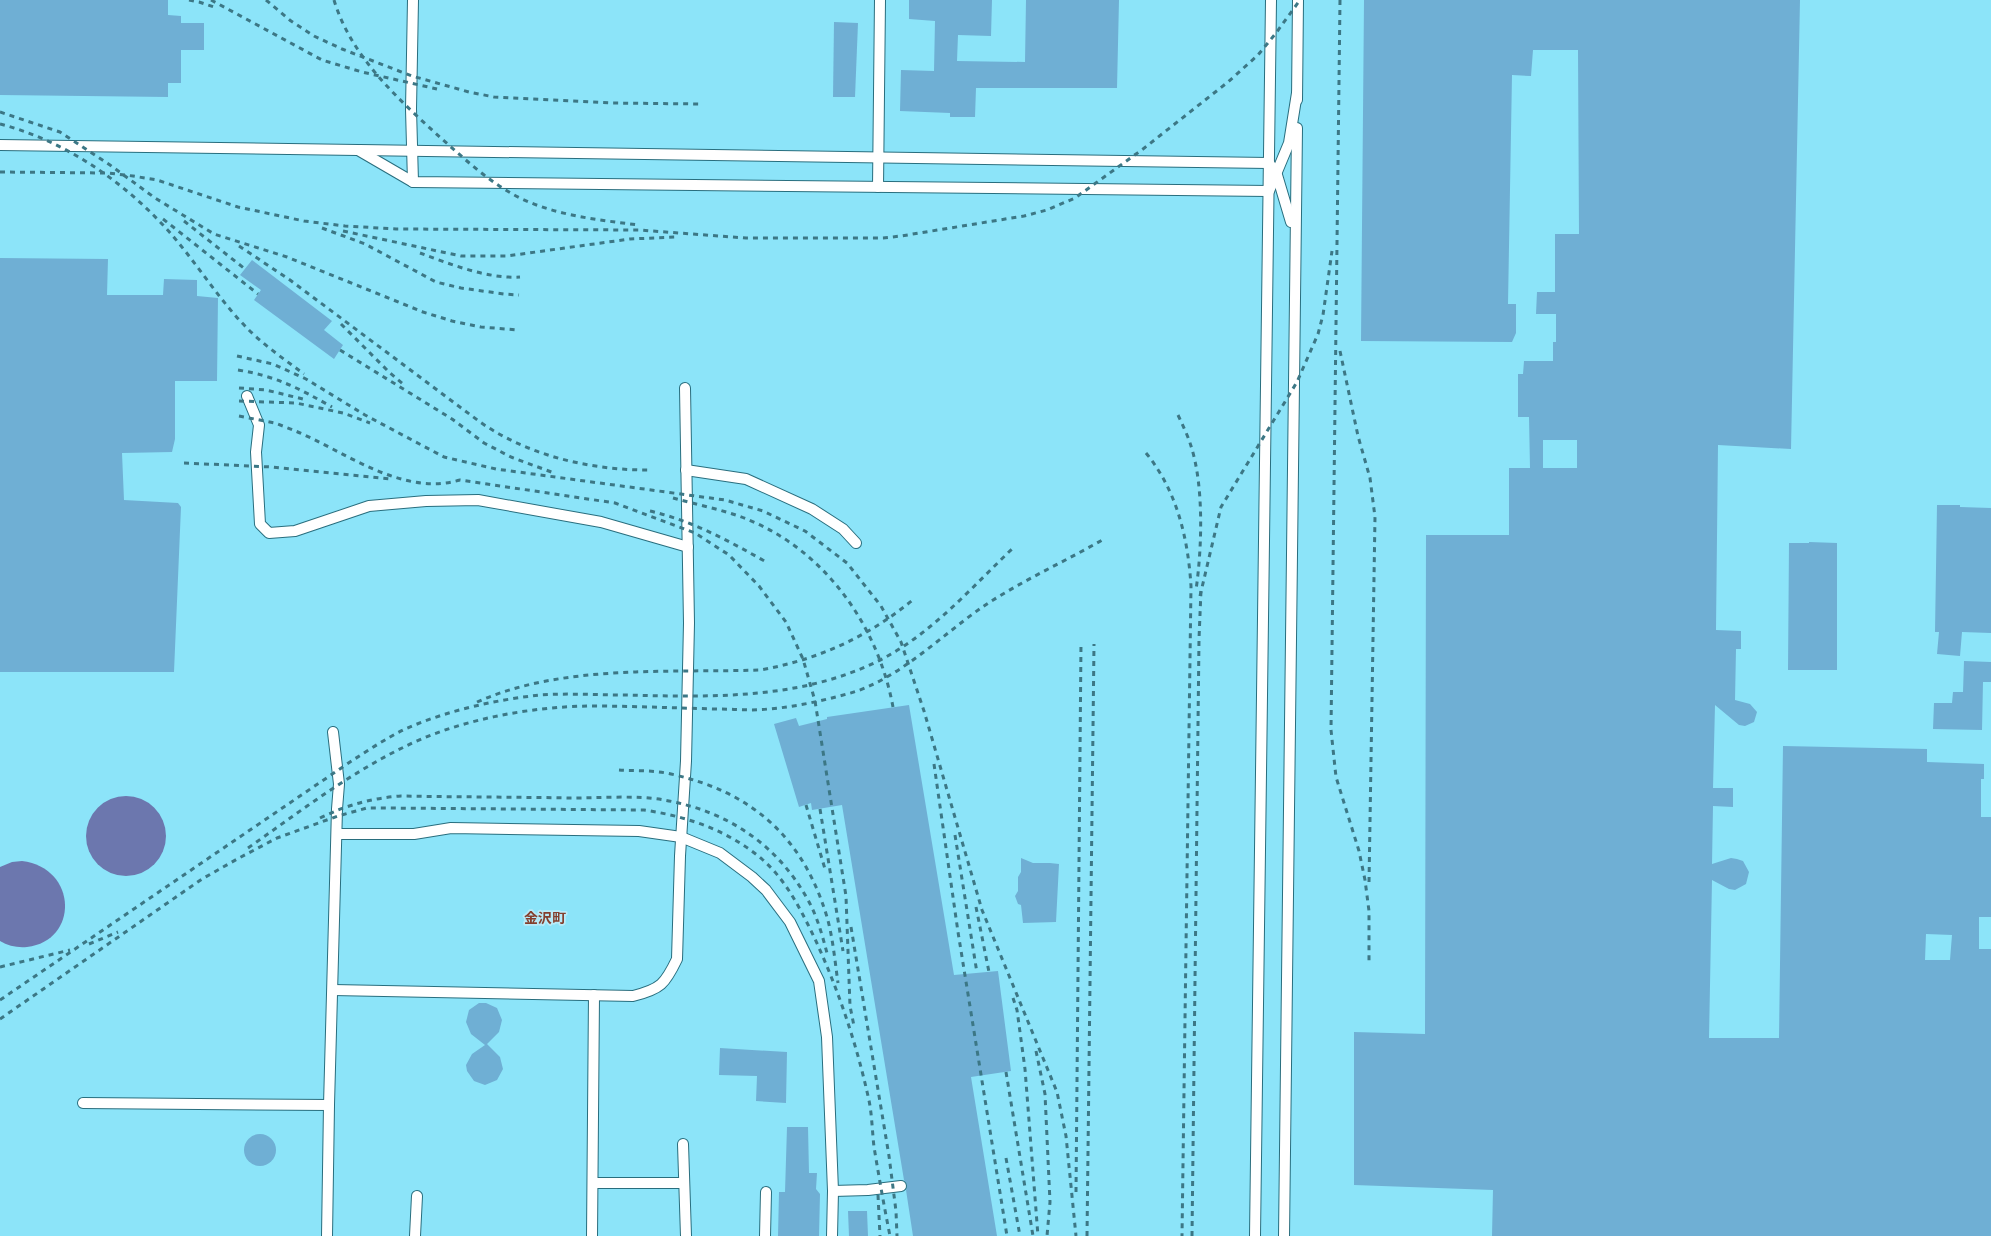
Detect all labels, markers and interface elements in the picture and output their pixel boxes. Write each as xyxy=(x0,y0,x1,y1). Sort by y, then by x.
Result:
district label: 金沢町 xyxy=(524,908,566,927)

